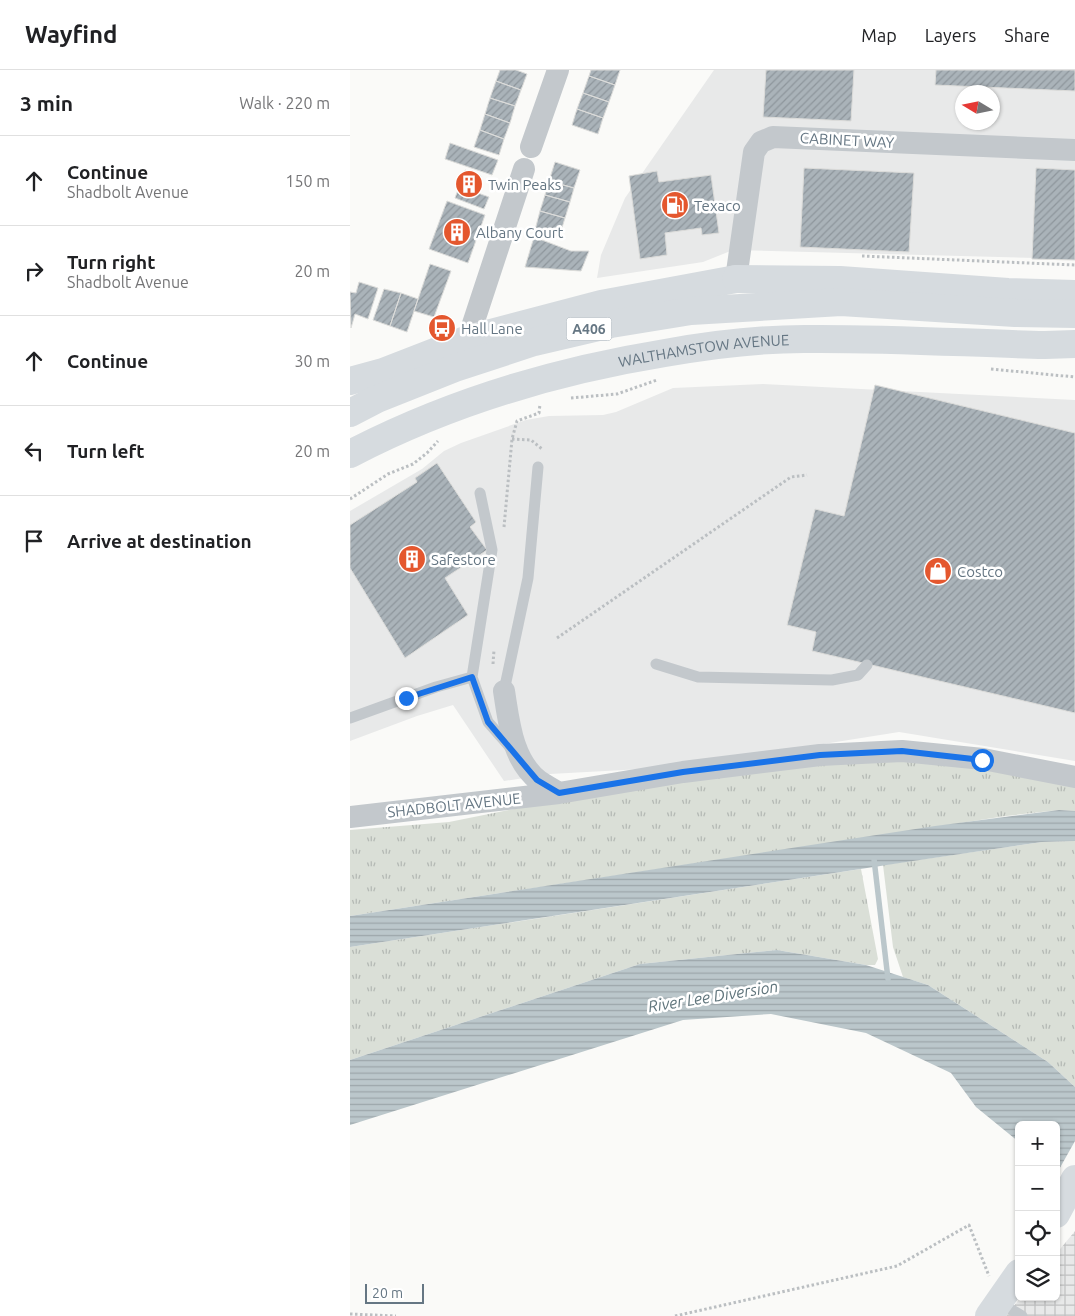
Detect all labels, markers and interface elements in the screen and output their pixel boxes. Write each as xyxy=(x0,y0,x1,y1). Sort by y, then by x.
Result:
text: Wayfind xyxy=(25,21,117,48)
text: Map xyxy=(861,25,897,45)
text: Layers xyxy=(925,25,976,45)
text: Share xyxy=(1004,25,1050,45)
north arrow xyxy=(955,85,1000,130)
text: 3 min xyxy=(20,91,73,115)
text: Walk · 220 m xyxy=(239,94,330,112)
street label: CABINET WAY xyxy=(799,129,895,151)
text: Continue xyxy=(67,161,148,183)
icon: ahead xyxy=(20,167,48,195)
building icon: Twin Peaks xyxy=(454,169,484,199)
text: 150 m xyxy=(285,172,330,190)
place label: Twin Peaks xyxy=(488,176,561,193)
text: Shadbolt Avenue xyxy=(67,183,189,201)
fuel station icon: Texaco xyxy=(660,190,690,220)
place label: Texaco xyxy=(694,197,741,214)
building icon: Albany Court xyxy=(442,217,472,247)
place label: Albany Court xyxy=(476,224,563,241)
text: Turn right xyxy=(67,251,155,273)
icon: right xyxy=(20,257,48,285)
text: 20 m xyxy=(294,262,330,280)
text: Shadbolt Avenue xyxy=(67,273,189,291)
bus stop icon: Hall Lane xyxy=(427,313,457,343)
road number: A406 xyxy=(566,318,612,340)
place label: Hall Lane xyxy=(461,320,523,337)
street label: WALTHAMSTOW AVENUE xyxy=(617,331,789,370)
icon: ahead xyxy=(20,347,48,375)
text: Continue xyxy=(67,350,148,372)
text: 30 m xyxy=(294,352,330,370)
icon: left xyxy=(20,437,48,465)
text: Turn left xyxy=(67,440,145,462)
text: 20 m xyxy=(294,442,330,460)
icon: arrive xyxy=(20,527,48,555)
text: Arrive at destination xyxy=(67,530,252,552)
building icon: Safestore xyxy=(397,544,427,574)
place label: Safestore xyxy=(431,551,496,568)
shop icon: Costco xyxy=(923,556,953,586)
place label: Costco xyxy=(957,563,1003,580)
route end xyxy=(395,687,418,710)
route start xyxy=(971,749,994,772)
street label: SHADBOLT AVENUE xyxy=(386,790,522,820)
water label: River Lee Diversion xyxy=(647,977,779,1015)
map controls xyxy=(1015,1121,1060,1301)
button: + xyxy=(1015,1121,1060,1166)
button: − xyxy=(1015,1166,1060,1211)
button: locate xyxy=(1015,1211,1060,1256)
button: layers xyxy=(1015,1256,1060,1301)
scale bar xyxy=(365,1281,424,1304)
text: 20 m xyxy=(372,1285,403,1301)

